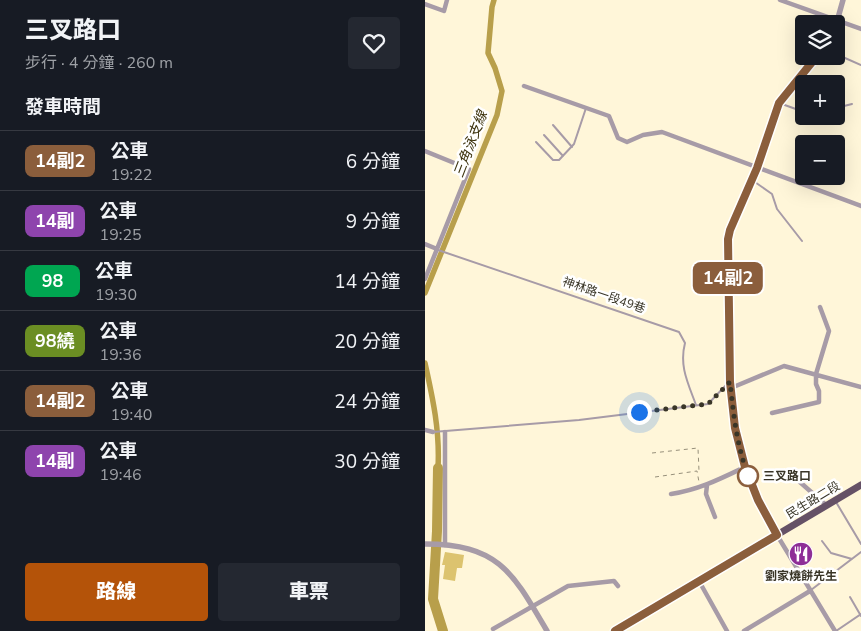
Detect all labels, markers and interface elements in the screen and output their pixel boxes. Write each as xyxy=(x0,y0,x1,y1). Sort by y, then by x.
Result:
text: 三叉路口 xyxy=(25,14,121,46)
map controls xyxy=(795,15,845,185)
button: layers xyxy=(795,15,845,65)
button: heart xyxy=(348,17,400,69)
text: 步行 · 4 分鐘 · 260 m xyxy=(25,52,173,74)
button: + xyxy=(795,75,845,125)
text: 發車時間 xyxy=(25,94,101,120)
water label: 三角泳支線 xyxy=(449,106,493,180)
button: − xyxy=(795,135,845,185)
text: 公車 xyxy=(110,138,148,164)
text: 14副2 xyxy=(35,149,85,173)
text: 6 分鐘 xyxy=(346,149,400,175)
text: 19:22 xyxy=(110,164,152,186)
text: 公車 xyxy=(100,198,138,224)
text: 14副 xyxy=(35,209,75,233)
text: 9 分鐘 xyxy=(346,209,400,235)
text: 19:25 xyxy=(100,224,142,246)
text: 公車 xyxy=(95,258,133,284)
line badge: 14副2 xyxy=(693,262,763,294)
text: 14副2 xyxy=(703,266,753,290)
text: 98 xyxy=(42,269,63,293)
text: 14 分鐘 xyxy=(334,269,400,295)
street label: 神林路一段49巷 xyxy=(561,273,647,317)
text: 19:30 xyxy=(95,284,137,306)
text: 公車 xyxy=(100,318,138,344)
text: 98繞 xyxy=(35,329,75,353)
text: 20 分鐘 xyxy=(334,329,400,355)
text: 19:36 xyxy=(100,344,142,366)
text: 公車 xyxy=(110,378,148,404)
text: 14副2 xyxy=(35,389,85,413)
text: 24 分鐘 xyxy=(334,389,400,415)
your location xyxy=(627,400,652,425)
text: 19:40 xyxy=(110,404,152,426)
text: 公車 xyxy=(100,438,138,464)
text: 14副 xyxy=(35,449,75,473)
text: 30 分鐘 xyxy=(334,449,400,475)
text: 19:46 xyxy=(100,464,142,486)
marker: 三叉路口 xyxy=(737,465,759,487)
place label: 三叉路口 xyxy=(763,468,811,484)
street label: 民生路二段 xyxy=(783,478,843,522)
restaurant icon: 劉家燒餅先生 xyxy=(788,541,814,567)
button: 路線 xyxy=(25,563,208,621)
button: 車票 xyxy=(218,563,400,621)
place label: 劉家燒餅先生 xyxy=(765,568,837,584)

